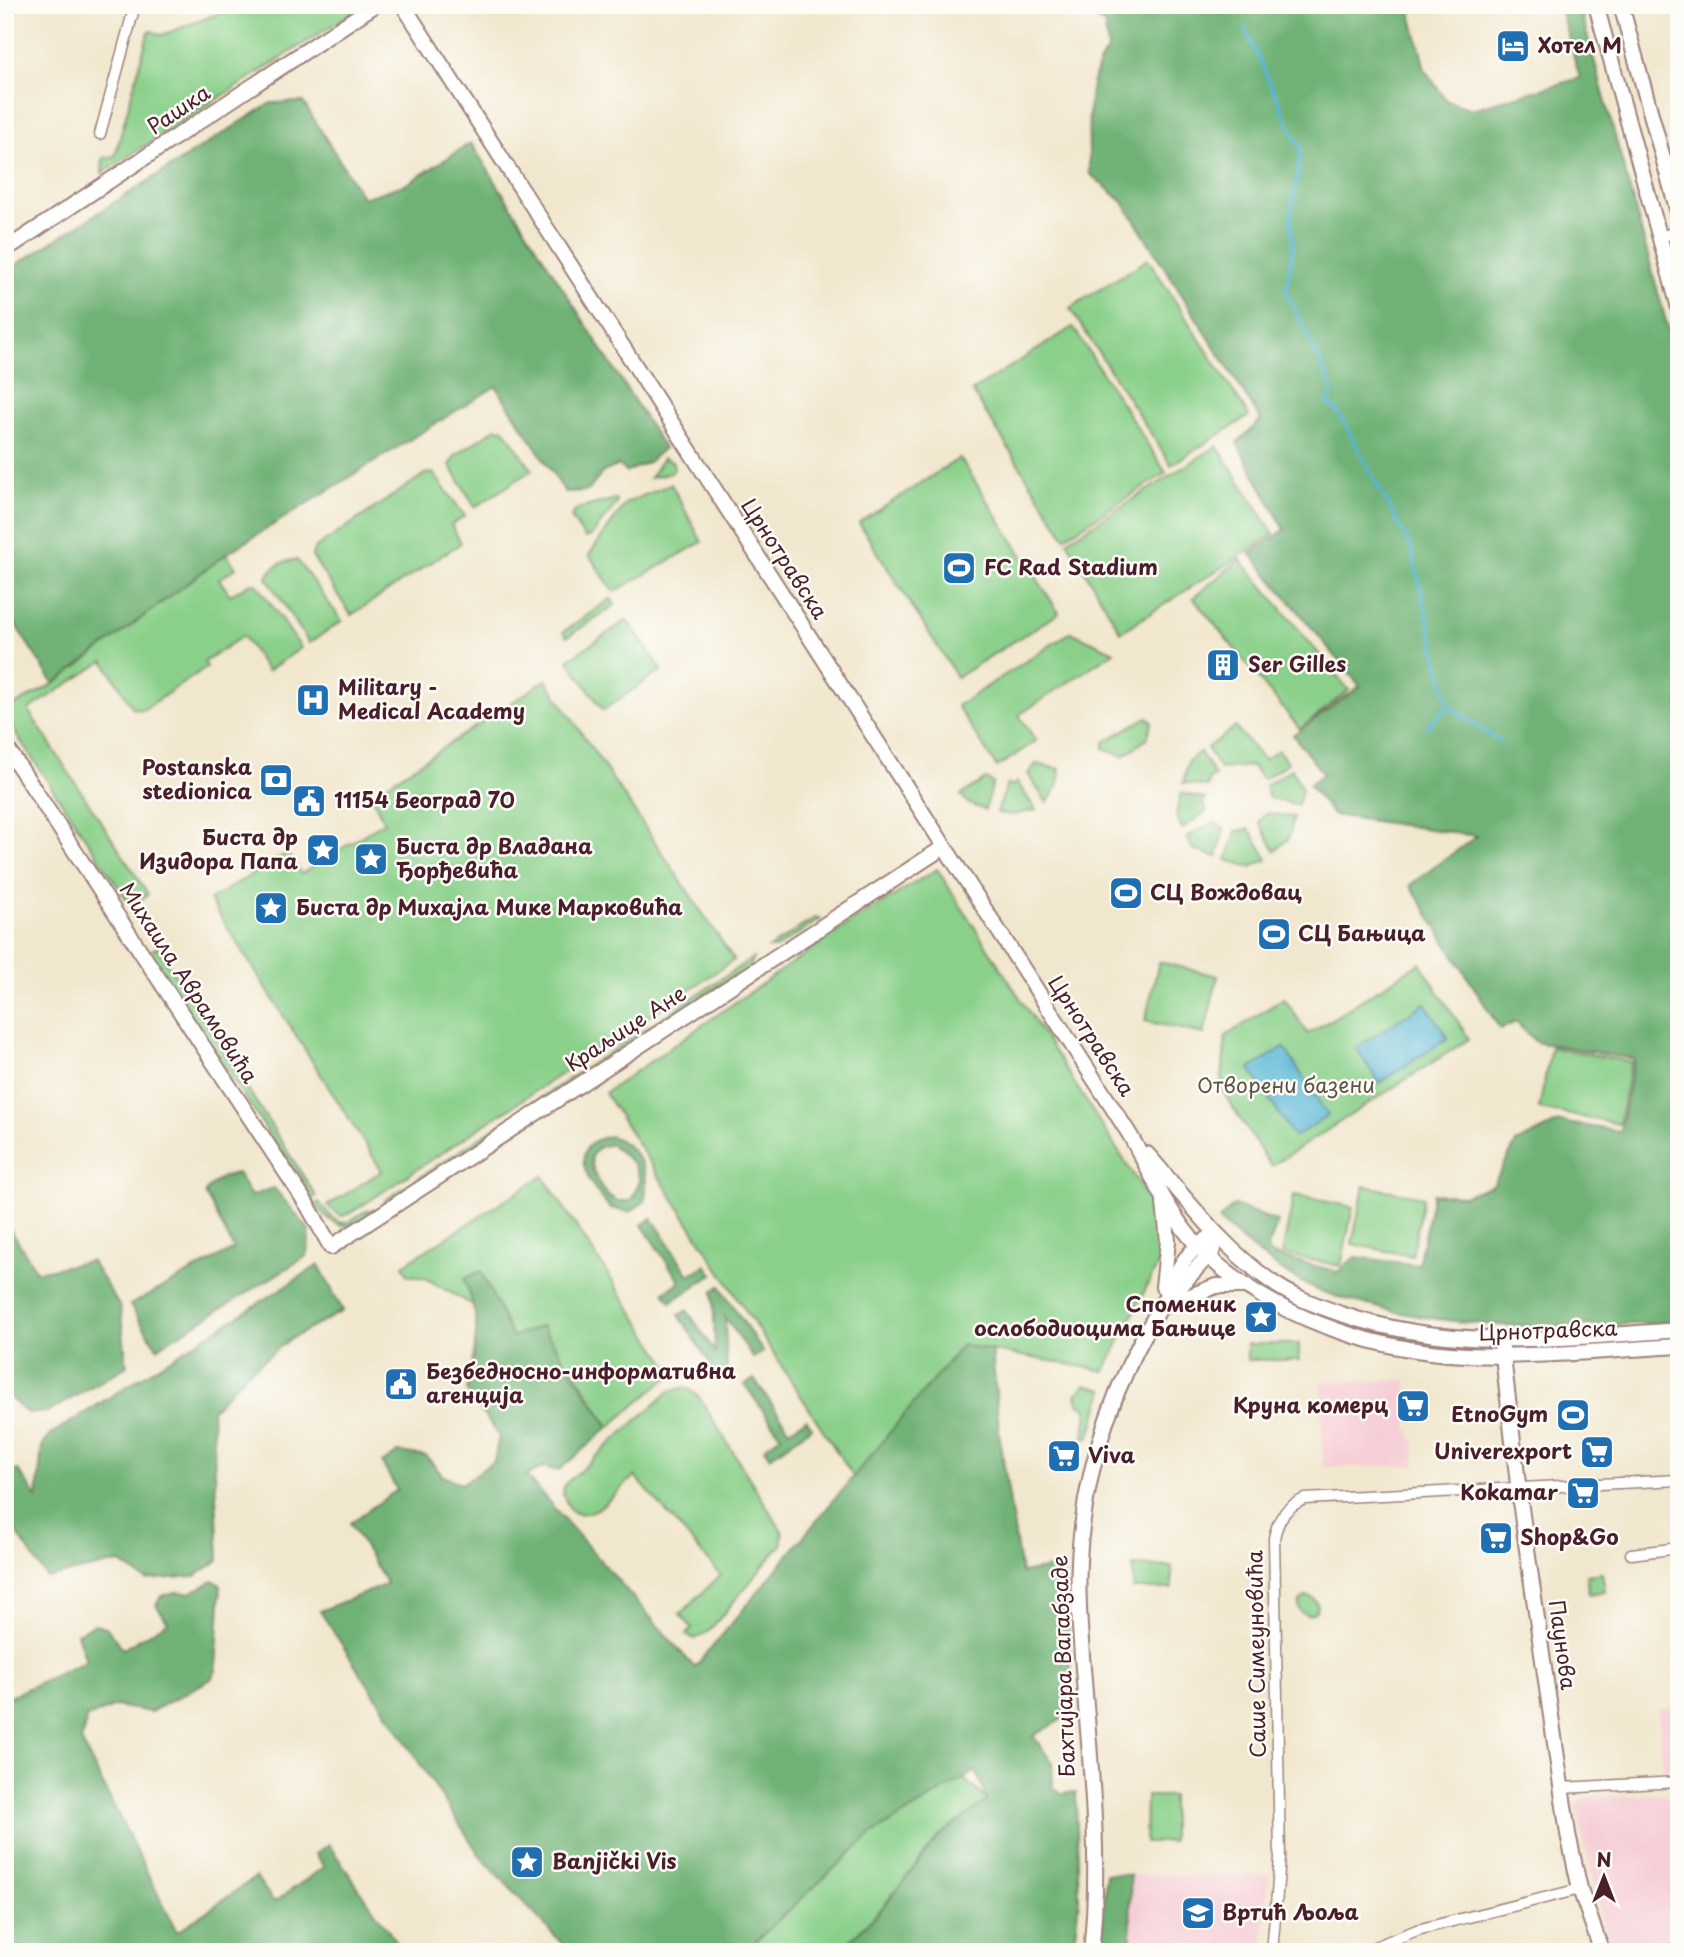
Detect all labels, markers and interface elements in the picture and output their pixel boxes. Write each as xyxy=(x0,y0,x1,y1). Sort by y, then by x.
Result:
hotel icon: Хотел М xyxy=(1494,27,1532,65)
place label: Хотел М xyxy=(1538,28,1622,60)
street label: Рашка xyxy=(140,75,216,141)
street label: Црнотравска xyxy=(734,491,837,625)
sports icon: FC Rad Stadium xyxy=(940,549,978,587)
place label: FC Rad Stadium xyxy=(984,550,1158,582)
building icon: Ser Gilles xyxy=(1204,646,1242,684)
place label: Ser Gilles xyxy=(1248,647,1346,679)
place label: Military - Medical Academy xyxy=(338,670,525,726)
hospital icon: Military - Medical Academy xyxy=(294,681,332,719)
place label: Postanska stedionica xyxy=(142,750,252,806)
bank icon: Postanska stedionica xyxy=(257,761,295,799)
public building icon: 11154 Београд 70 xyxy=(290,782,328,820)
place label: 11154 Београд 70 xyxy=(334,783,515,815)
place label: Биста др Изидора Папа xyxy=(139,820,298,876)
place label: Биста др Владана Ђорђевића xyxy=(396,829,593,885)
place icon: Биста др Изидора Папа xyxy=(304,831,342,869)
place icon: Биста др Владана Ђорђевића xyxy=(352,840,390,878)
sports icon: СЦ Вождовац xyxy=(1107,874,1145,912)
street label: Михаила Аврамовића xyxy=(113,875,267,1089)
place label: СЦ Вождовац xyxy=(1150,875,1302,907)
place icon: Биста др Михајла Мике Марковића xyxy=(252,889,290,927)
place label: Биста др Михајла Мике Марковића xyxy=(296,890,683,922)
sports icon: СЦ Бањица xyxy=(1255,915,1293,953)
place label: СЦ Бањица xyxy=(1298,916,1426,948)
street label: Црнотравска xyxy=(1041,968,1144,1102)
street label: Краљице Ане xyxy=(558,976,692,1078)
park label: Отворени базени xyxy=(1197,1068,1375,1100)
place label: Споменик ослободиоцима Бањице xyxy=(974,1287,1237,1343)
place icon: Споменик ослободиоцима Бањице xyxy=(1242,1298,1280,1336)
street label: Црнотравска xyxy=(1478,1311,1618,1347)
place label: Безбедносно-информативна агенција xyxy=(426,1354,736,1410)
public building icon: Безбедносно-информативна агенција xyxy=(382,1365,420,1403)
supermarket icon: Круна комерц xyxy=(1394,1387,1432,1425)
place label: Круна комерц xyxy=(1233,1388,1389,1420)
sports icon: EtnoGym xyxy=(1554,1396,1592,1434)
place label: EtnoGym xyxy=(1451,1397,1548,1429)
supermarket icon: Univerexport xyxy=(1578,1433,1616,1471)
place label: Univerexport xyxy=(1434,1434,1572,1466)
supermarket icon: Viva xyxy=(1045,1437,1083,1475)
place label: Viva xyxy=(1088,1438,1136,1470)
supermarket icon: Kokamar xyxy=(1564,1474,1602,1512)
place label: Kokamar xyxy=(1460,1475,1558,1507)
supermarket icon: Shop&Go xyxy=(1477,1519,1515,1557)
place label: Shop&Go xyxy=(1520,1520,1619,1552)
street label: Саше Симеуновића xyxy=(1237,1549,1273,1758)
street label: Бахтијара Вагабзаде xyxy=(1042,1555,1082,1778)
street label: Паунова xyxy=(1542,1598,1586,1692)
north arrow xyxy=(1568,1842,1638,1912)
place icon: Banjički Vis xyxy=(508,1843,546,1881)
place label: Banjički Vis xyxy=(552,1844,677,1876)
text: N xyxy=(1596,1845,1612,1873)
school or university icon: Вртић Љоља xyxy=(1179,1894,1217,1932)
place label: Вртић Љоља xyxy=(1222,1895,1359,1927)

